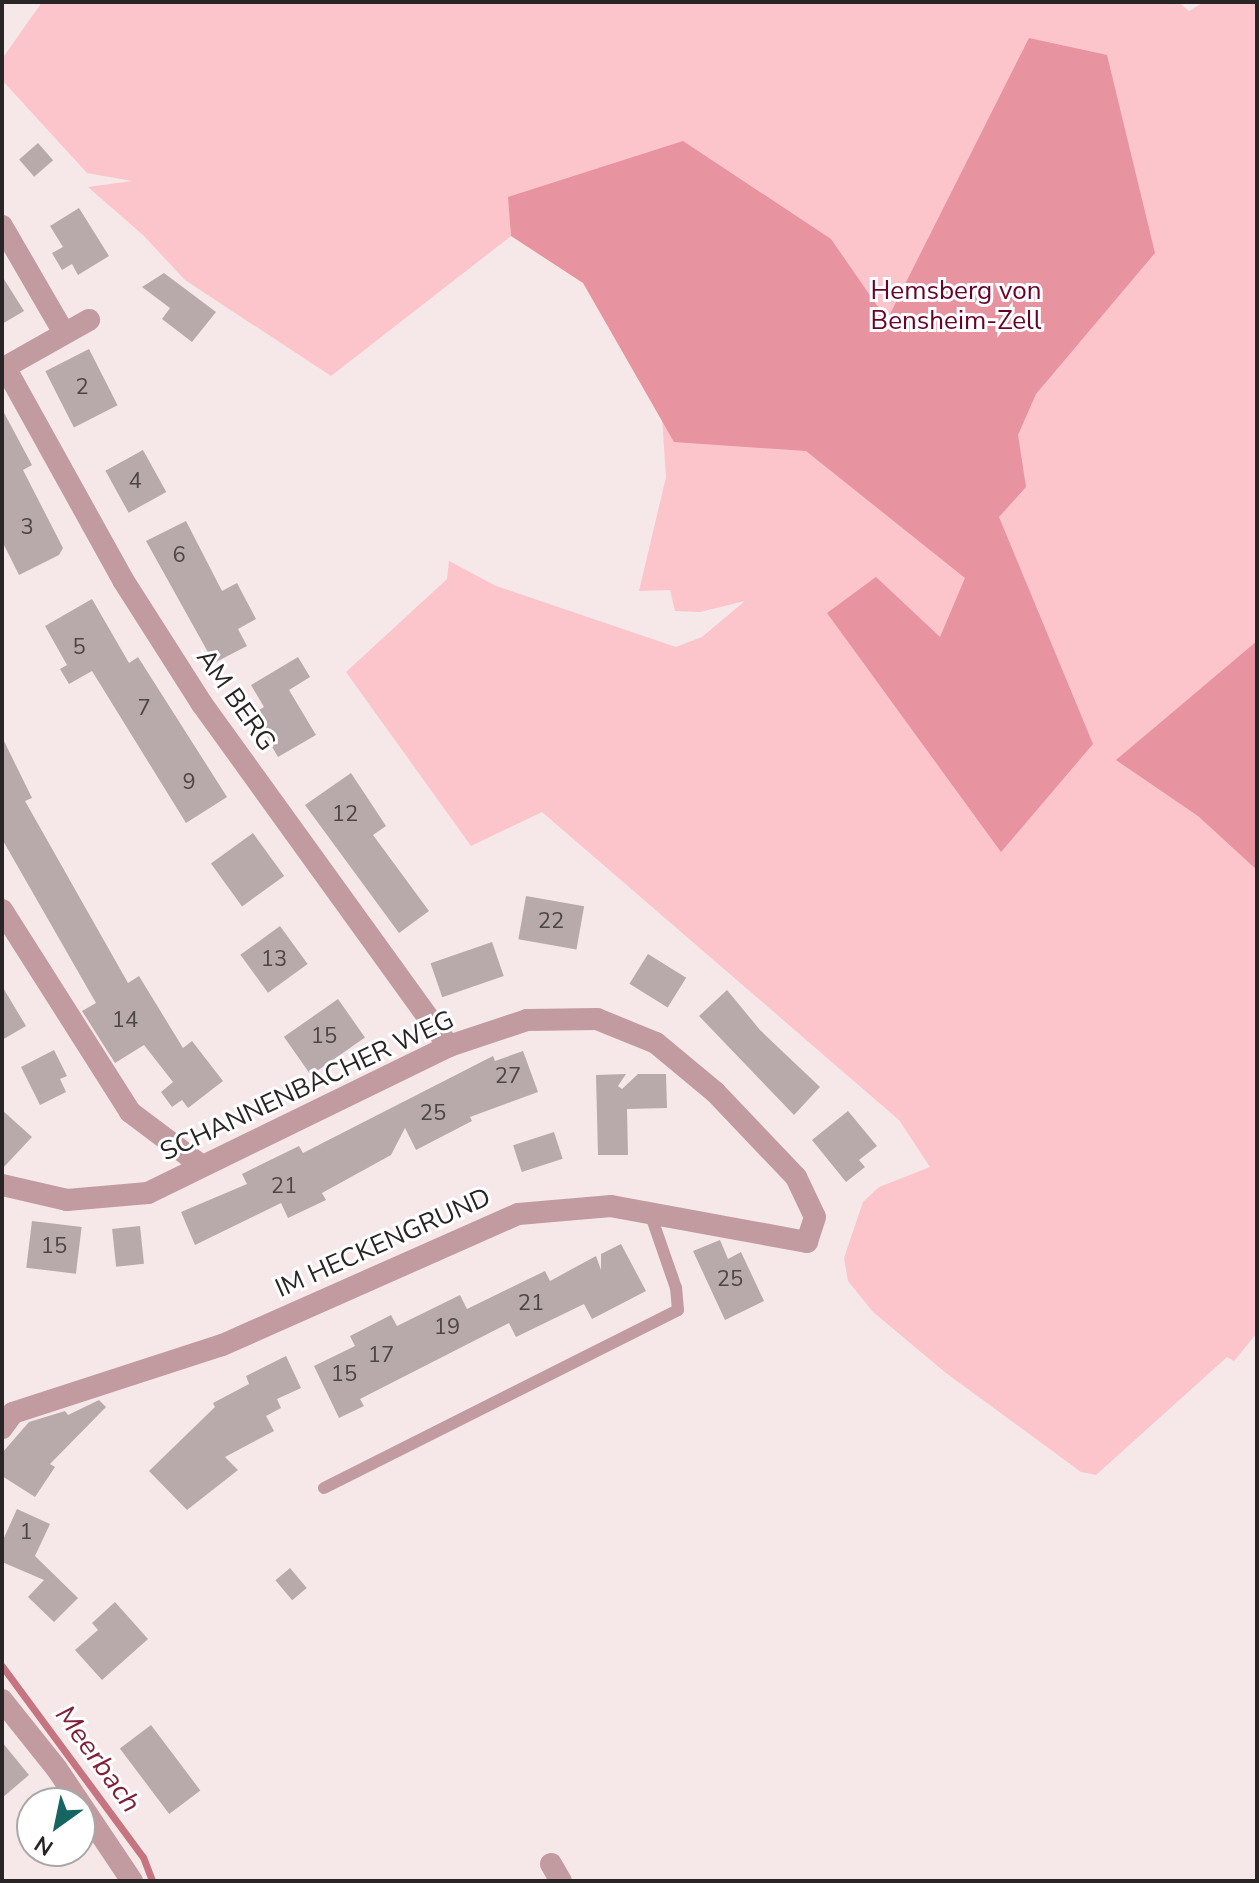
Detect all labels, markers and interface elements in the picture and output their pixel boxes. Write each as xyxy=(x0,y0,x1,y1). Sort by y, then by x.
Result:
park label: Hemsberg von Bensheim-Zell xyxy=(871,275,1041,336)
house number: 2 xyxy=(75,375,89,401)
house number: 4 xyxy=(128,469,142,495)
house number: 3 xyxy=(20,515,34,541)
house number: 6 xyxy=(172,543,186,569)
house number: 5 xyxy=(72,635,86,661)
street label: AM BERG xyxy=(190,643,282,757)
house number: 7 xyxy=(137,696,151,722)
house number: 9 xyxy=(182,770,196,796)
house number: 12 xyxy=(332,802,358,828)
house number: 22 xyxy=(538,909,564,935)
house number: 13 xyxy=(261,947,287,973)
street label: SCHANNENBACHER WEG xyxy=(155,1004,459,1168)
house number: 14 xyxy=(112,1008,138,1034)
house number: 15 xyxy=(311,1024,337,1050)
house number: 27 xyxy=(495,1064,521,1090)
house number: 25 xyxy=(420,1101,446,1127)
house number: 21 xyxy=(271,1174,297,1200)
street label: IM HECKENGRUND xyxy=(271,1182,495,1304)
house number: 15 xyxy=(41,1234,67,1260)
house number: 25 xyxy=(717,1267,743,1293)
house number: 21 xyxy=(518,1291,544,1317)
house number: 19 xyxy=(434,1315,460,1341)
house number: 17 xyxy=(368,1343,394,1369)
house number: 15 xyxy=(331,1362,357,1388)
house number: 1 xyxy=(19,1520,33,1546)
water label: Meerbach xyxy=(48,1699,148,1819)
north arrow xyxy=(16,1787,96,1867)
text: N xyxy=(29,1828,59,1863)

